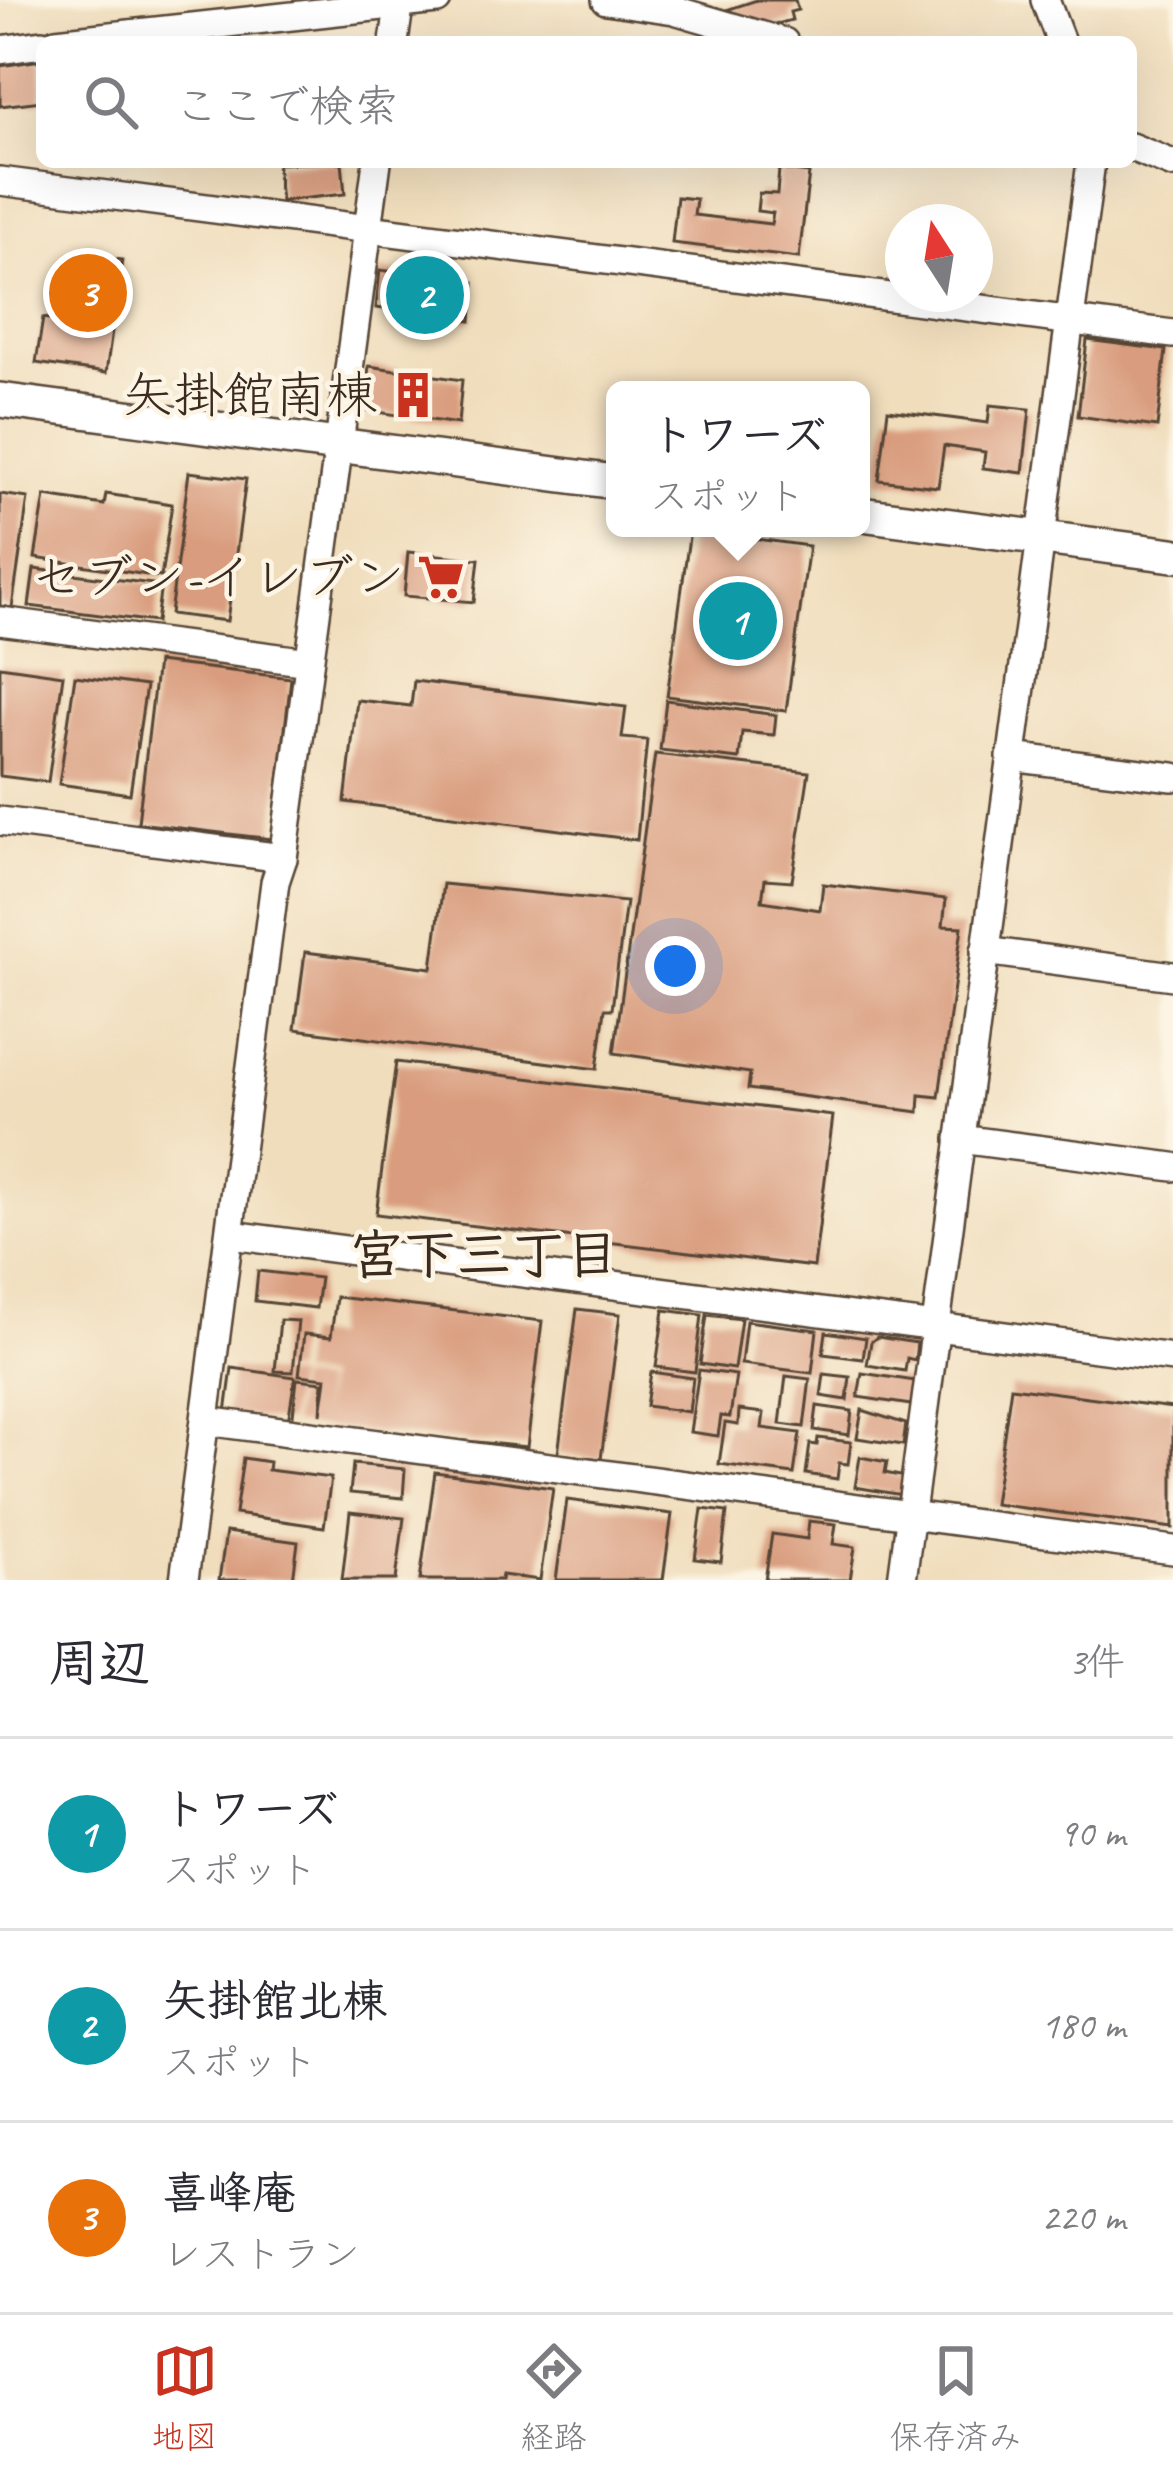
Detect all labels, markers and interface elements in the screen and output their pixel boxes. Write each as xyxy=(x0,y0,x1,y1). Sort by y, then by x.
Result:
search box xyxy=(36,36,1137,168)
icon: search xyxy=(78,69,144,135)
text: ここで検索 xyxy=(174,78,399,135)
north arrow xyxy=(885,204,993,312)
pin: 3 xyxy=(49,248,127,338)
pin: 2 xyxy=(386,250,464,340)
place label: 矢掛館南棟 xyxy=(122,363,377,427)
building icon: 矢掛館南棟 xyxy=(388,370,438,420)
popup xyxy=(606,381,870,537)
text: トワーズ xyxy=(650,407,826,464)
text: スポット xyxy=(650,472,806,521)
place label: セブン-イレブン xyxy=(31,545,405,609)
supermarket icon: セブン-イレブン xyxy=(416,552,466,602)
pin: 1 xyxy=(699,576,777,666)
your location xyxy=(645,936,705,996)
district label: 宮下三丁目 xyxy=(349,1221,619,1289)
text: 周辺 xyxy=(48,1631,150,1695)
text: 3件 xyxy=(1068,1638,1125,1687)
text: トワーズ xyxy=(162,1781,338,1838)
text: 1 xyxy=(78,1809,96,1858)
text: 90 m xyxy=(1059,1809,1125,1858)
text: スポット xyxy=(162,1846,318,1895)
text: 矢掛館北棟 xyxy=(162,1973,387,2030)
text: 2 xyxy=(78,2001,96,2050)
text: 180 m xyxy=(1041,2001,1125,2050)
text: スポット xyxy=(162,2038,318,2087)
text: 喜峰庵 xyxy=(162,2165,297,2222)
text: 3 xyxy=(78,2193,96,2242)
text: 220 m xyxy=(1041,2193,1125,2242)
text: レストラン xyxy=(162,2230,360,2279)
tab: 地図 xyxy=(152,2338,218,2458)
tab: 経路 xyxy=(521,2338,587,2458)
tab: 保存済み xyxy=(890,2338,1022,2458)

